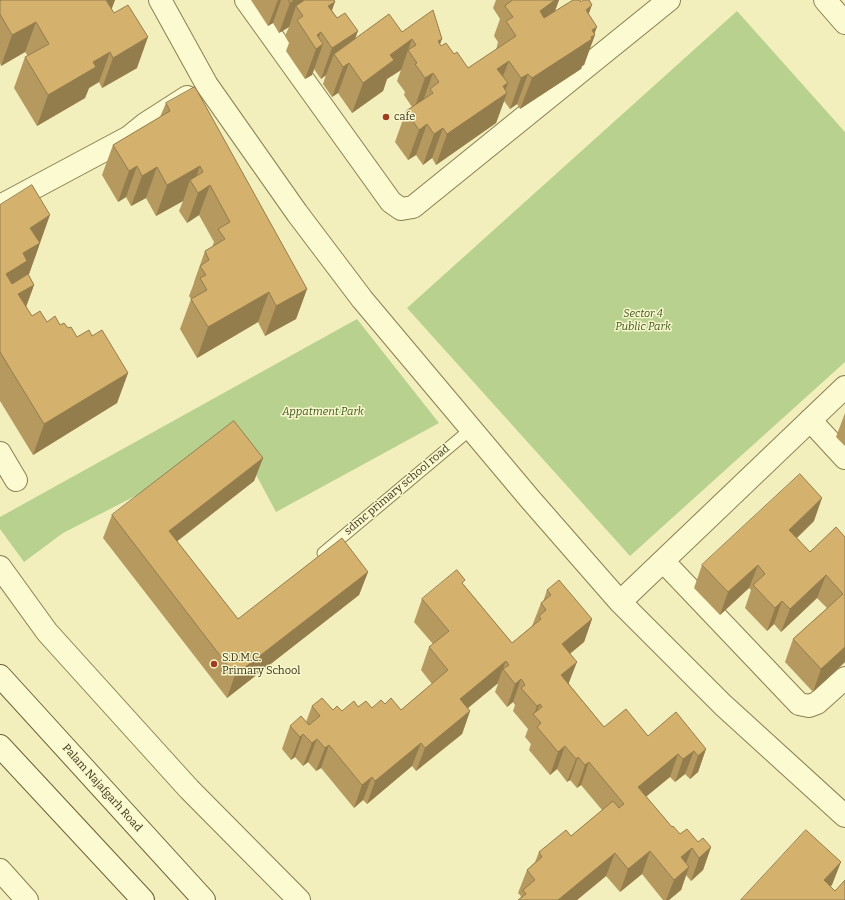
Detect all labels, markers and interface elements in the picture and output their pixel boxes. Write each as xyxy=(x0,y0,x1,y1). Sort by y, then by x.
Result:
place label: cafe xyxy=(394,110,415,124)
marker: cafe xyxy=(381,112,391,122)
park label: Sector 4 Public Park xyxy=(615,307,671,333)
park label: Appatment Park xyxy=(282,405,364,419)
street label: sdmc primary school road xyxy=(342,442,452,538)
place label: S.D.M.C. Primary School xyxy=(222,651,301,677)
marker: S.D.M.C. Primary School xyxy=(209,659,219,669)
street label: Palam Najafgarh Road xyxy=(59,742,145,834)

